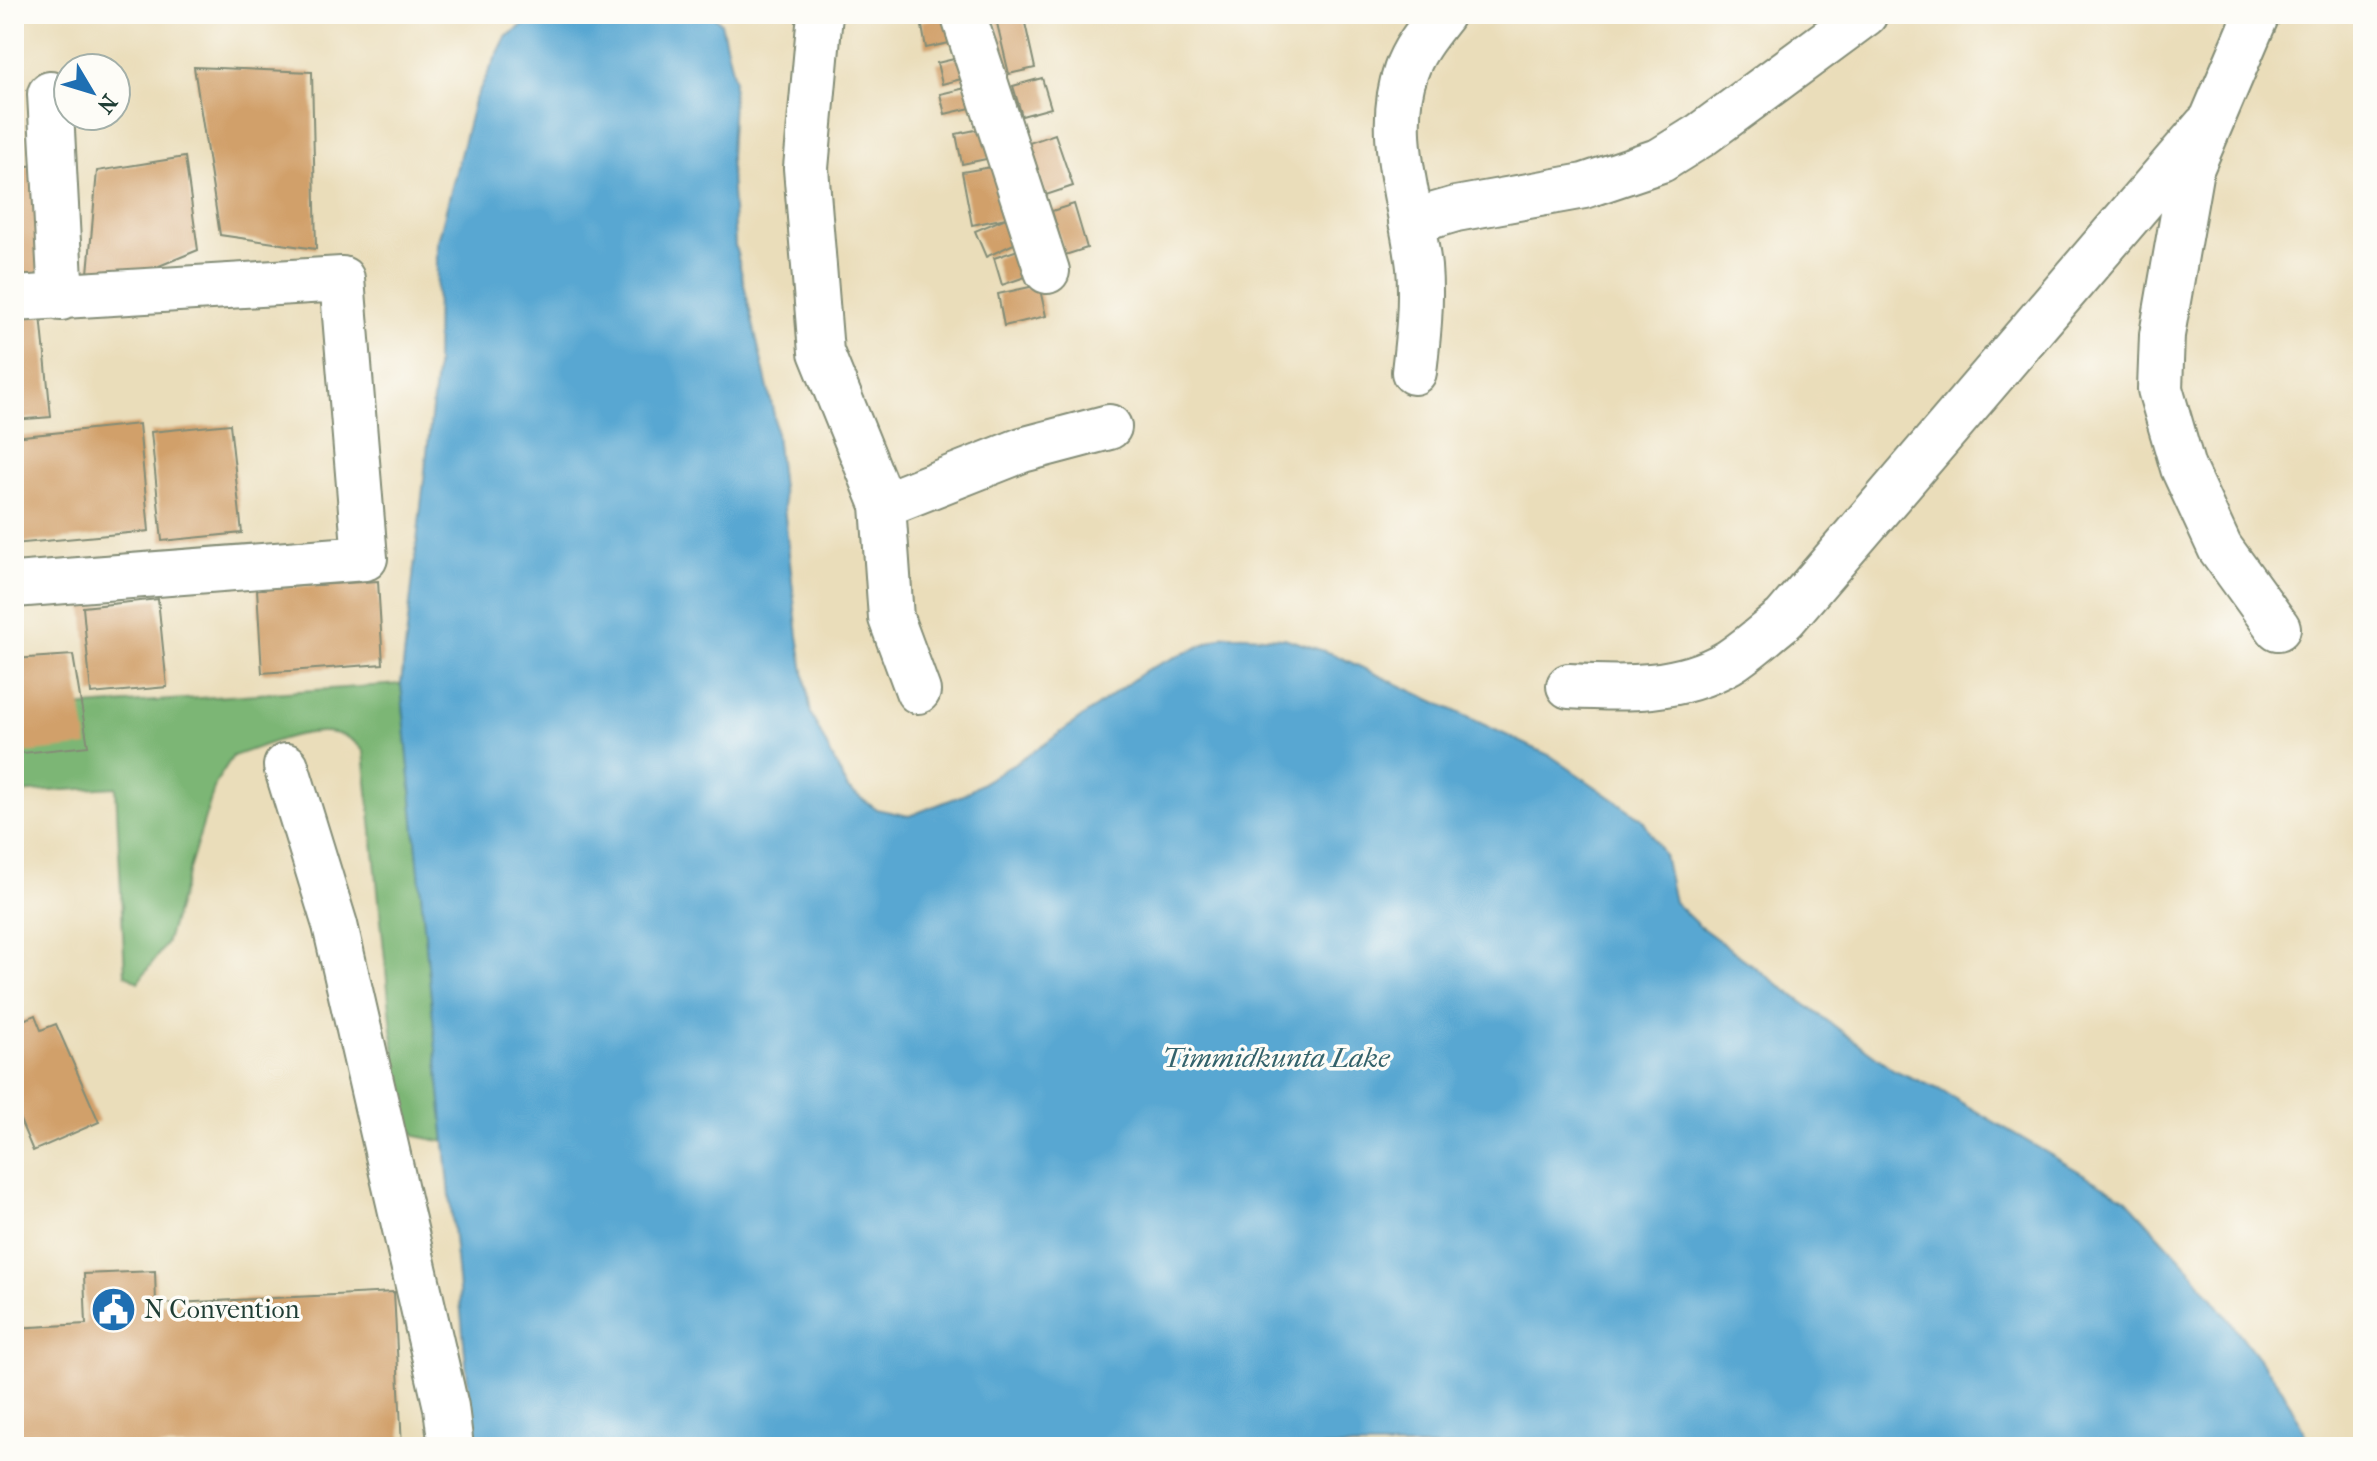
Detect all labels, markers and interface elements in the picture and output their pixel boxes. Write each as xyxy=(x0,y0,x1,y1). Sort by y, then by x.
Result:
north arrow xyxy=(52,52,132,132)
text: N xyxy=(91,89,122,119)
water label: Timmidkunta Lake xyxy=(1162,1041,1390,1074)
public building icon: N Convention xyxy=(89,1285,137,1333)
place label: N Convention xyxy=(144,1294,300,1325)

